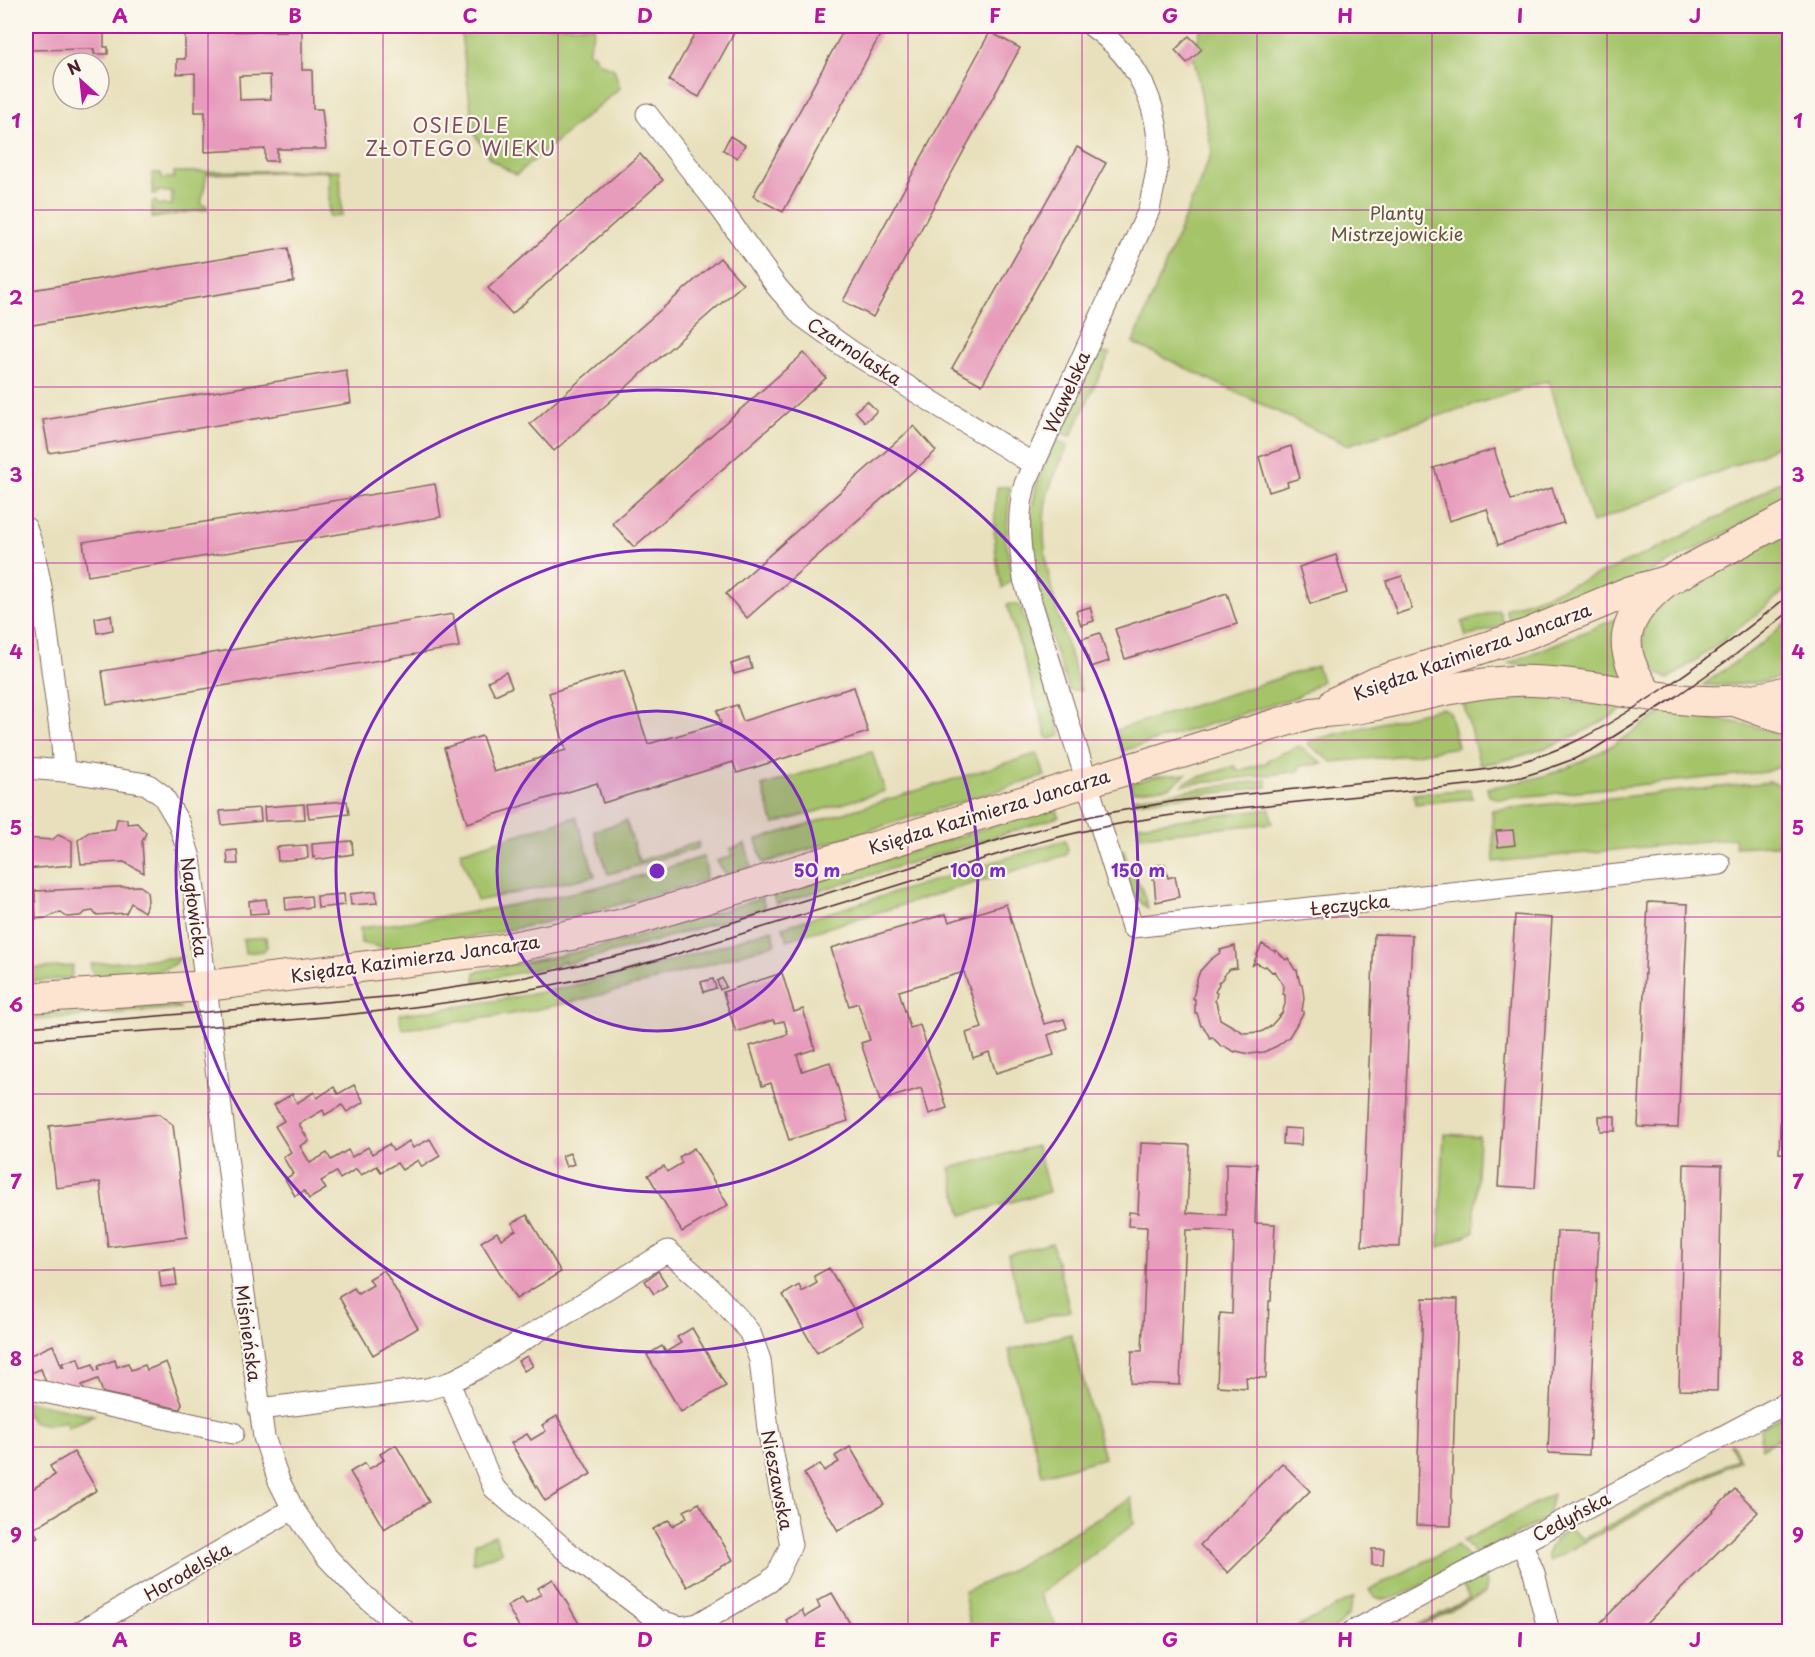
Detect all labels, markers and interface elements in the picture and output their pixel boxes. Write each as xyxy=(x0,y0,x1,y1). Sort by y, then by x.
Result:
text: A xyxy=(112,0,128,30)
text: B xyxy=(288,0,302,30)
text: C xyxy=(462,0,478,30)
text: D xyxy=(637,0,653,30)
text: E xyxy=(814,0,826,30)
text: F xyxy=(989,0,1001,30)
text: G xyxy=(1162,0,1178,30)
text: H xyxy=(1337,0,1353,30)
text: I xyxy=(1517,0,1523,30)
text: J xyxy=(1689,0,1701,30)
north arrow xyxy=(51,51,111,111)
text: N xyxy=(63,53,85,80)
text: 1 xyxy=(11,105,21,135)
text: 1 xyxy=(1793,105,1803,135)
district label: OSIEDLE ZŁOTEGO WIEKU xyxy=(365,110,557,163)
park label: Planty Mistrzejowickie xyxy=(1331,199,1463,247)
text: 2 xyxy=(9,282,23,312)
text: 2 xyxy=(1791,282,1805,312)
street label: Czarnolaska xyxy=(802,310,908,392)
street label: Wawelska xyxy=(1036,346,1096,437)
text: 3 xyxy=(9,459,23,489)
text: 3 xyxy=(1791,459,1805,489)
street label: Księdza Kazimierza Jancarza xyxy=(1349,595,1595,707)
text: 4 xyxy=(9,636,23,666)
text: 4 xyxy=(1791,636,1805,666)
street label: Księdza Kazimierza Jancarza xyxy=(865,761,1113,861)
text: 5 xyxy=(10,812,22,842)
text: 5 xyxy=(1792,812,1804,842)
street label: Nagłowicka xyxy=(175,855,215,959)
text: 50 m xyxy=(794,856,840,883)
text: 100 m xyxy=(950,856,1006,883)
text: 150 m xyxy=(1111,856,1165,883)
centre of rings xyxy=(647,861,667,881)
street label: Łęczycka xyxy=(1308,886,1392,922)
street label: Księdza Kazimierza Jancarza xyxy=(289,927,542,989)
text: 6 xyxy=(9,989,23,1019)
text: 6 xyxy=(1791,989,1805,1019)
text: 7 xyxy=(10,1166,22,1196)
text: 7 xyxy=(1792,1166,1804,1196)
street label: Miśnieńska xyxy=(229,1283,269,1384)
text: 8 xyxy=(10,1343,22,1373)
text: 8 xyxy=(1792,1343,1804,1373)
street label: Nieszawska xyxy=(755,1428,801,1533)
street label: Cedyńska xyxy=(1527,1484,1615,1548)
text: 9 xyxy=(10,1519,22,1549)
text: 9 xyxy=(1792,1519,1804,1549)
street label: Horodelska xyxy=(138,1535,236,1607)
text: A xyxy=(112,1624,128,1654)
text: B xyxy=(288,1624,302,1654)
text: C xyxy=(462,1624,478,1654)
text: D xyxy=(637,1624,653,1654)
text: E xyxy=(814,1624,826,1654)
text: F xyxy=(989,1624,1001,1654)
text: G xyxy=(1162,1624,1178,1654)
text: H xyxy=(1337,1624,1353,1654)
text: I xyxy=(1517,1624,1523,1654)
text: J xyxy=(1689,1624,1701,1654)

